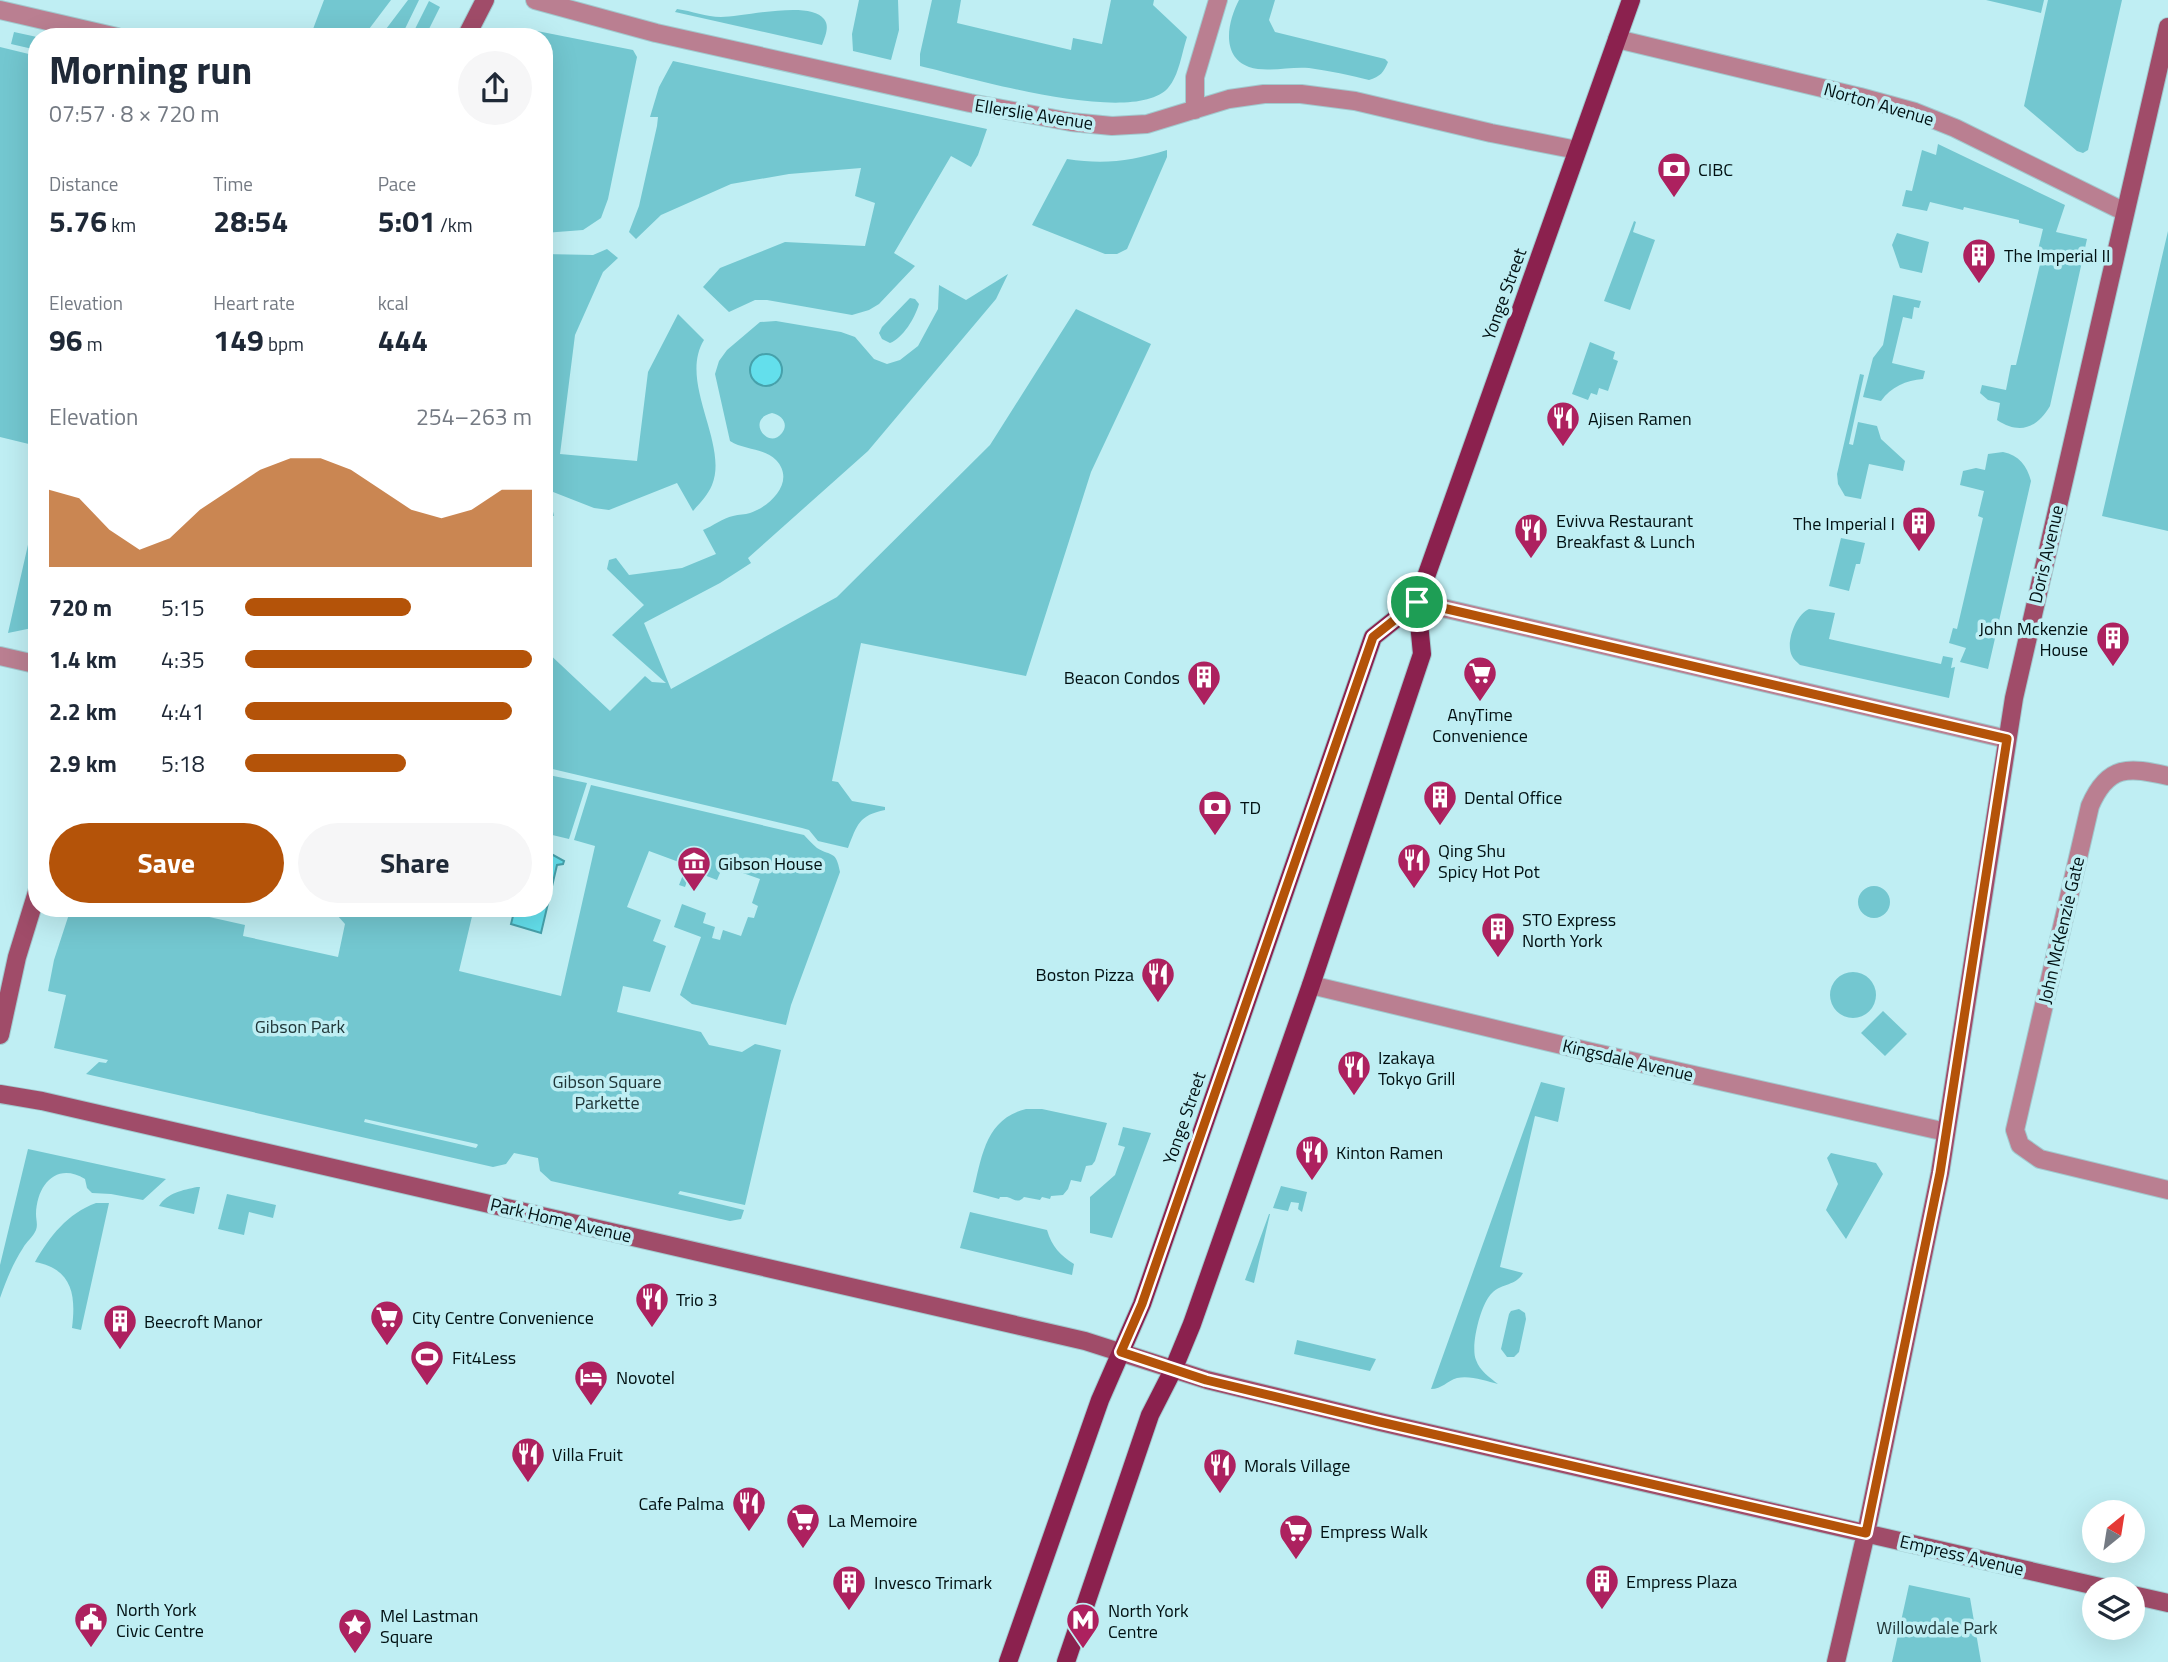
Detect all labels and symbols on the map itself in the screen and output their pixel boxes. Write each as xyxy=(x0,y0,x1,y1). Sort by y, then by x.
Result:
street label: Norton Avenue xyxy=(1821,75,1937,133)
street label: Ellerslie Avenue xyxy=(973,91,1095,137)
bank icon: CIBC xyxy=(1655,150,1693,199)
place label: CIBC xyxy=(1698,156,1733,183)
building icon: The Imperial II xyxy=(1960,236,1998,285)
place label: The Imperial II xyxy=(2004,242,2110,269)
street label: Yonge Street xyxy=(1475,244,1533,344)
restaurant icon: Ajisen Ramen xyxy=(1544,399,1582,448)
place label: Ajisen Ramen xyxy=(1588,405,1692,432)
street label: Doris Avenue xyxy=(2022,502,2070,606)
building icon: The Imperial I xyxy=(1900,504,1938,553)
place label: Evivva Restaurant Breakfast & Lunch xyxy=(1556,507,1695,555)
place label: The Imperial I xyxy=(1793,510,1895,537)
restaurant icon: Evivva Restaurant Breakfast & Lunch xyxy=(1512,511,1550,560)
pin xyxy=(1387,572,1447,632)
place label: John Mckenzie House xyxy=(1979,615,2088,663)
building icon: John Mckenzie House xyxy=(2094,619,2132,668)
supermarket icon: AnyTime Convenience xyxy=(1461,654,1499,703)
building icon: Beacon Condos xyxy=(1185,658,1223,707)
place label: Beacon Condos xyxy=(1064,664,1180,691)
place label: AnyTime Convenience xyxy=(1432,701,1528,749)
building icon: Dental Office xyxy=(1421,778,1459,827)
place label: Dental Office xyxy=(1464,784,1562,811)
bank icon: TD xyxy=(1196,788,1234,837)
place label: TD xyxy=(1240,794,1261,821)
place label: Qing Shu Spicy Hot Pot xyxy=(1438,837,1540,885)
restaurant icon: Qing Shu Spicy Hot Pot xyxy=(1395,841,1433,890)
museum icon: Gibson House xyxy=(675,844,713,893)
place label: Gibson House xyxy=(718,850,823,877)
street label: John McKenzie Gate xyxy=(2031,854,2091,1006)
place label: STO Express North York xyxy=(1522,906,1616,954)
building icon: STO Express North York xyxy=(1479,910,1517,959)
restaurant icon: Boston Pizza xyxy=(1139,955,1177,1004)
place label: Boston Pizza xyxy=(1036,961,1134,988)
park label: Gibson Park xyxy=(255,1013,346,1040)
street label: Kingsdale Avenue xyxy=(1560,1032,1696,1088)
place label: Izakaya Tokyo Grill xyxy=(1378,1044,1456,1092)
restaurant icon: Izakaya Tokyo Grill xyxy=(1335,1048,1373,1097)
street label: Yonge Street xyxy=(1156,1067,1213,1168)
park label: Gibson Square Parkette xyxy=(553,1068,661,1116)
restaurant icon: Kinton Ramen xyxy=(1293,1133,1331,1182)
place label: Kinton Ramen xyxy=(1336,1139,1443,1166)
street label: Park Home Avenue xyxy=(488,1191,634,1249)
restaurant icon: Trio 3 xyxy=(633,1280,671,1329)
place label: Trio 3 xyxy=(676,1286,718,1313)
supermarket icon: City Centre Convenience xyxy=(368,1298,406,1347)
building icon: Beecroft Manor xyxy=(101,1302,139,1351)
place label: City Centre Convenience xyxy=(412,1304,594,1331)
place label: Beecroft Manor xyxy=(144,1308,262,1335)
sports icon: Fit4Less xyxy=(408,1338,446,1387)
place label: Fit4Less xyxy=(452,1344,516,1371)
hotel icon: Novotel xyxy=(572,1358,610,1407)
place label: Novotel xyxy=(616,1364,675,1391)
restaurant icon: Villa Fruit xyxy=(509,1435,547,1484)
place label: Villa Fruit xyxy=(552,1441,624,1468)
restaurant icon: Morals Village xyxy=(1201,1446,1239,1495)
place label: Morals Village xyxy=(1244,1452,1350,1479)
restaurant icon: Cafe Palma xyxy=(730,1484,768,1533)
place label: Cafe Palma xyxy=(639,1490,724,1517)
north arrow xyxy=(2082,1500,2146,1563)
supermarket icon: La Memoire xyxy=(784,1501,822,1550)
place label: La Memoire xyxy=(828,1507,917,1534)
supermarket icon: Empress Walk xyxy=(1277,1512,1315,1561)
place label: Empress Walk xyxy=(1320,1518,1428,1545)
street label: Empress Avenue xyxy=(1897,1528,2027,1582)
building icon: Empress Plaza xyxy=(1583,1562,1621,1611)
building icon: Invesco Trimark xyxy=(830,1563,868,1612)
place label: Empress Plaza xyxy=(1626,1568,1737,1595)
place label: Invesco Trimark xyxy=(874,1569,993,1596)
place label: North York Civic Centre xyxy=(116,1596,204,1644)
place label: North York Centre xyxy=(1108,1597,1189,1645)
public building icon: North York Civic Centre xyxy=(72,1600,110,1649)
metro station icon: North York Centre xyxy=(1064,1601,1102,1650)
place label: Mel Lastman Square xyxy=(380,1602,478,1650)
place icon: Mel Lastman Square xyxy=(336,1606,374,1655)
park label: Willowdale Park xyxy=(1876,1614,1998,1641)

